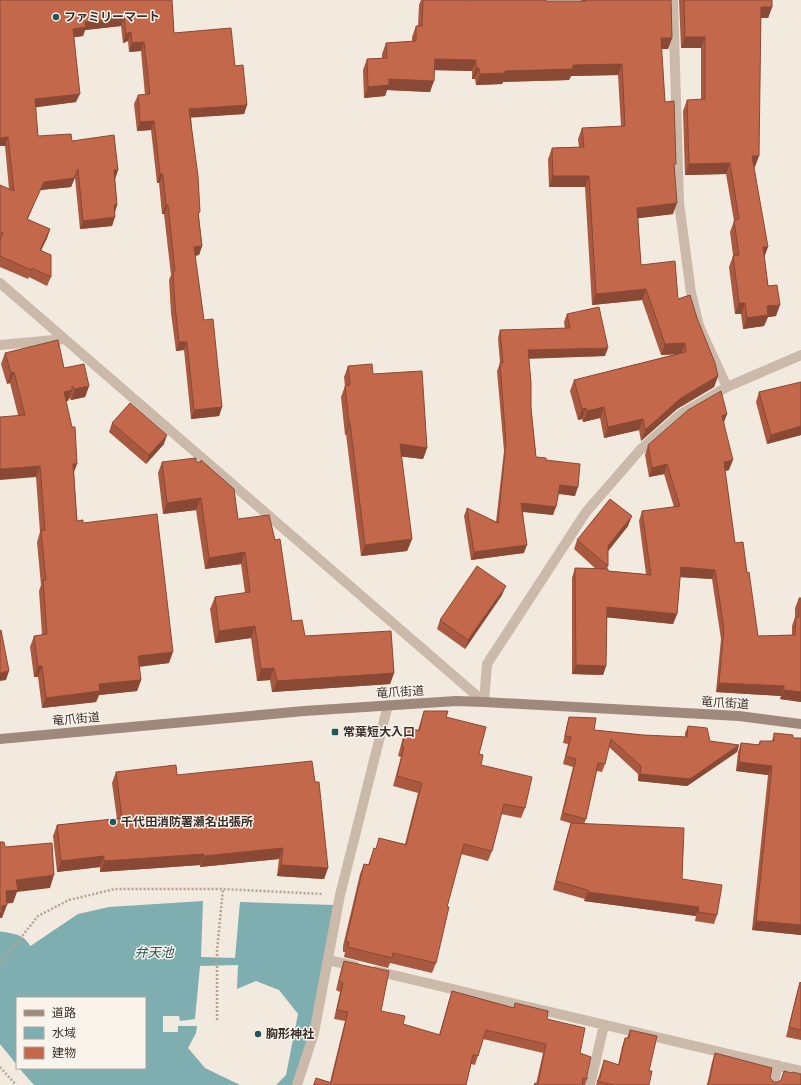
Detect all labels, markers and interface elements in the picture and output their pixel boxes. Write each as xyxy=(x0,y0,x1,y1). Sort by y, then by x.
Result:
place label: ファミリーマート xyxy=(64,9,160,25)
marker: ファミリーマート xyxy=(51,12,61,22)
street label: 竜爪街道 xyxy=(376,683,424,701)
street label: 竜爪街道 xyxy=(700,693,750,713)
street label: 竜爪街道 xyxy=(51,709,101,729)
place label: 常葉短大入口 xyxy=(343,724,415,740)
marker: 常葉短大入口 xyxy=(330,727,340,737)
place label: 千代田消防署瀬名出張所 xyxy=(121,814,253,830)
marker: 千代田消防署瀬名出張所 xyxy=(108,817,118,827)
water label: 弁天池 xyxy=(134,944,175,961)
legend xyxy=(16,997,146,1069)
text: 道路 xyxy=(52,1005,76,1021)
text: 水域 xyxy=(52,1025,76,1041)
place label: 胸形神社 xyxy=(266,1026,314,1042)
marker: 胸形神社 xyxy=(253,1029,263,1039)
text: 建物 xyxy=(52,1045,76,1061)

